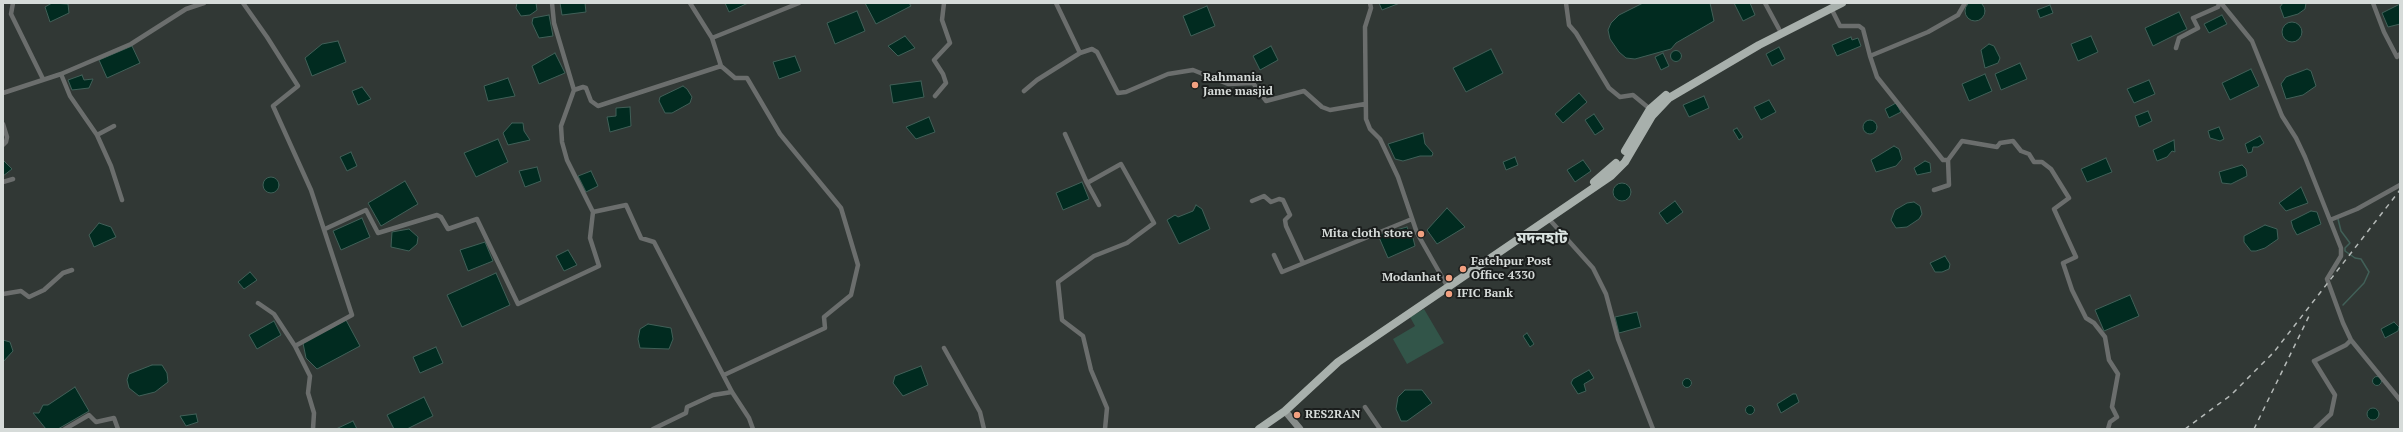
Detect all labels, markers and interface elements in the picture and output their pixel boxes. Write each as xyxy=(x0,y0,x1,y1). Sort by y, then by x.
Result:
place label: Rahmania Jame masjid xyxy=(1203,71,1273,99)
marker: Rahmania Jame masjid xyxy=(1190,80,1200,90)
place label: Mita cloth store xyxy=(1322,227,1413,241)
district label: মদনহাট xyxy=(1516,228,1568,248)
marker: Mita cloth store xyxy=(1416,229,1426,239)
place label: Fatehpur Post Office 4330 xyxy=(1471,255,1551,283)
marker: Fatehpur Post Office 4330 xyxy=(1458,264,1468,274)
place label: Modanhat xyxy=(1382,271,1441,285)
marker: Modanhat xyxy=(1444,273,1454,283)
place label: IFIC Bank xyxy=(1457,287,1513,301)
marker: IFIC Bank xyxy=(1444,289,1454,299)
place label: RES2RAN xyxy=(1305,408,1360,422)
marker: RES2RAN xyxy=(1292,410,1302,420)

